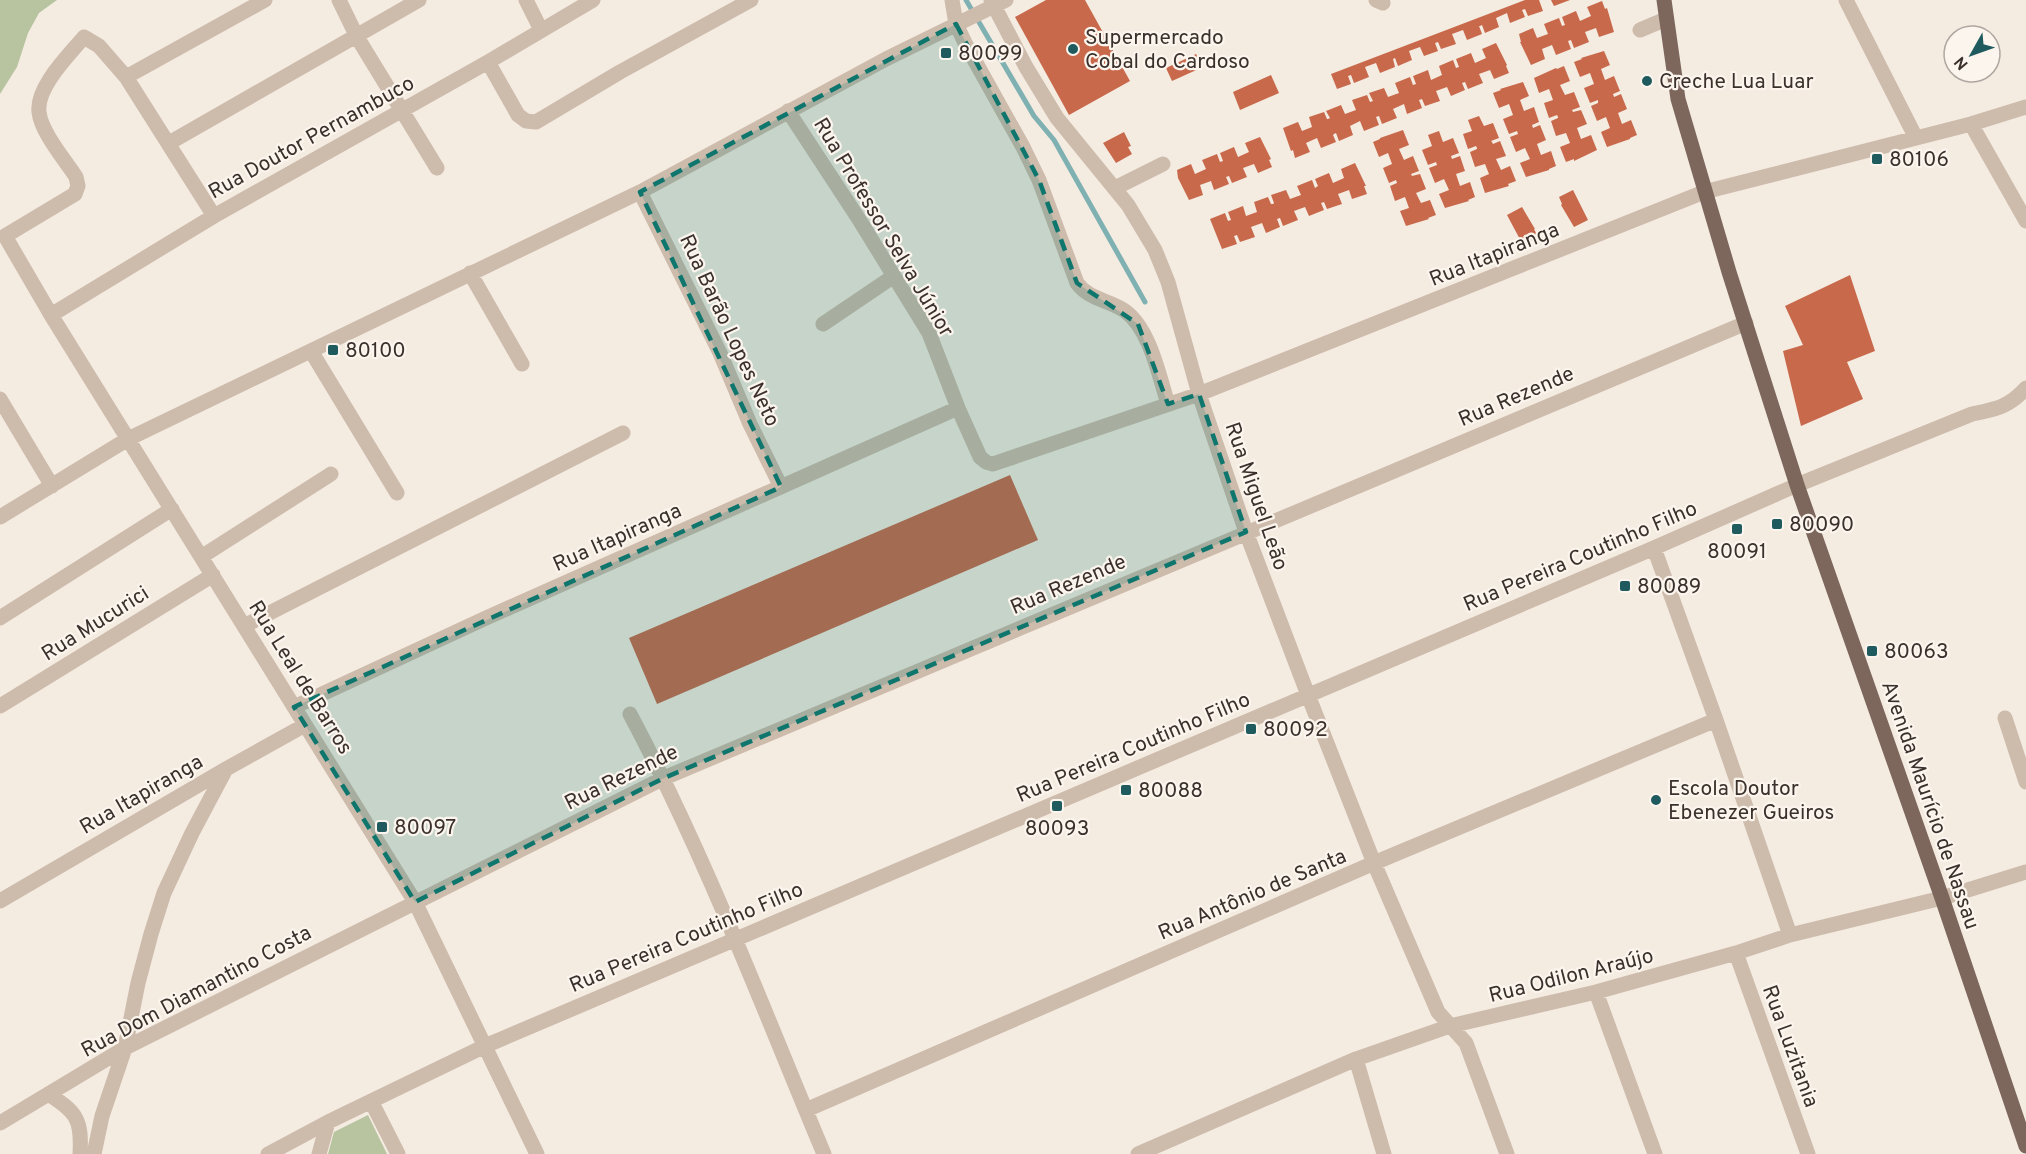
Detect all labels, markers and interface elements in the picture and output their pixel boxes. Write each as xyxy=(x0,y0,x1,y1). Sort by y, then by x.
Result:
north arrow xyxy=(1942,24,2002,84)
place label: Supermercado Cobal do Cardoso xyxy=(1085,25,1250,76)
place label: 80099 xyxy=(958,41,1023,68)
marker: Supermercado Cobal do Cardoso xyxy=(1066,42,1080,56)
marker: 80099 xyxy=(939,46,953,60)
text: N xyxy=(1951,52,1973,73)
place label: Creche Lua Luar xyxy=(1659,69,1814,96)
street label: Rua Doutor Pernambuco xyxy=(204,70,420,206)
marker: Creche Lua Luar xyxy=(1640,74,1654,88)
street label: Rua Professor Selva Júnior xyxy=(806,113,959,342)
place label: 80106 xyxy=(1889,147,1949,174)
marker: 80106 xyxy=(1870,152,1884,166)
street label: Rua Itapiranga xyxy=(1426,217,1564,294)
street label: Rua Barão Lopes Neto xyxy=(672,230,785,431)
place label: 80100 xyxy=(345,338,406,365)
marker: 80100 xyxy=(326,343,340,357)
street label: Rua Rezende xyxy=(1455,361,1579,434)
street label: Rua Miguel Leão xyxy=(1218,419,1294,574)
street label: Rua Pereira Coutinho Filho xyxy=(1460,496,1702,619)
street label: Rua Itapiranga xyxy=(549,498,686,579)
place label: 80090 xyxy=(1789,512,1854,539)
marker: 80090 xyxy=(1770,517,1784,531)
marker: 80091 xyxy=(1730,522,1744,536)
place label: 80091 xyxy=(1707,539,1767,566)
street label: Rua Rezende xyxy=(1007,549,1131,622)
place label: 80089 xyxy=(1637,574,1701,601)
marker: 80089 xyxy=(1618,579,1632,593)
street label: Rua Mucurici xyxy=(37,581,155,668)
street label: Rua Leal de Barros xyxy=(242,596,358,760)
place label: 80063 xyxy=(1884,639,1949,666)
marker: 80063 xyxy=(1865,644,1879,658)
street label: Avenida Maurício de Nassau xyxy=(1874,678,1985,933)
street label: Rua Pereira Coutinho Filho xyxy=(1013,687,1255,810)
place label: 80092 xyxy=(1263,717,1328,744)
marker: 80092 xyxy=(1244,722,1258,736)
street label: Rua Rezende xyxy=(560,739,683,818)
street label: Rua Itapiranga xyxy=(75,749,208,841)
place label: Escola Doutor Ebenezer Gueiros xyxy=(1668,776,1834,827)
place label: 80088 xyxy=(1138,778,1203,805)
marker: 80088 xyxy=(1119,783,1133,797)
marker: Escola Doutor Ebenezer Gueiros xyxy=(1649,793,1663,807)
marker: 80093 xyxy=(1050,799,1064,813)
place label: 80097 xyxy=(394,815,456,842)
place label: 80093 xyxy=(1025,816,1089,843)
marker: 80097 xyxy=(375,820,389,834)
street label: Rua Antônio de Santa xyxy=(1154,843,1351,947)
street label: Rua Pereira Coutinho Filho xyxy=(566,877,808,1000)
street label: Rua Dom Diamantino Costa xyxy=(77,920,317,1065)
street label: Rua Odilon Araújo xyxy=(1486,943,1657,1010)
street label: Rua Luzitania xyxy=(1755,982,1824,1111)

